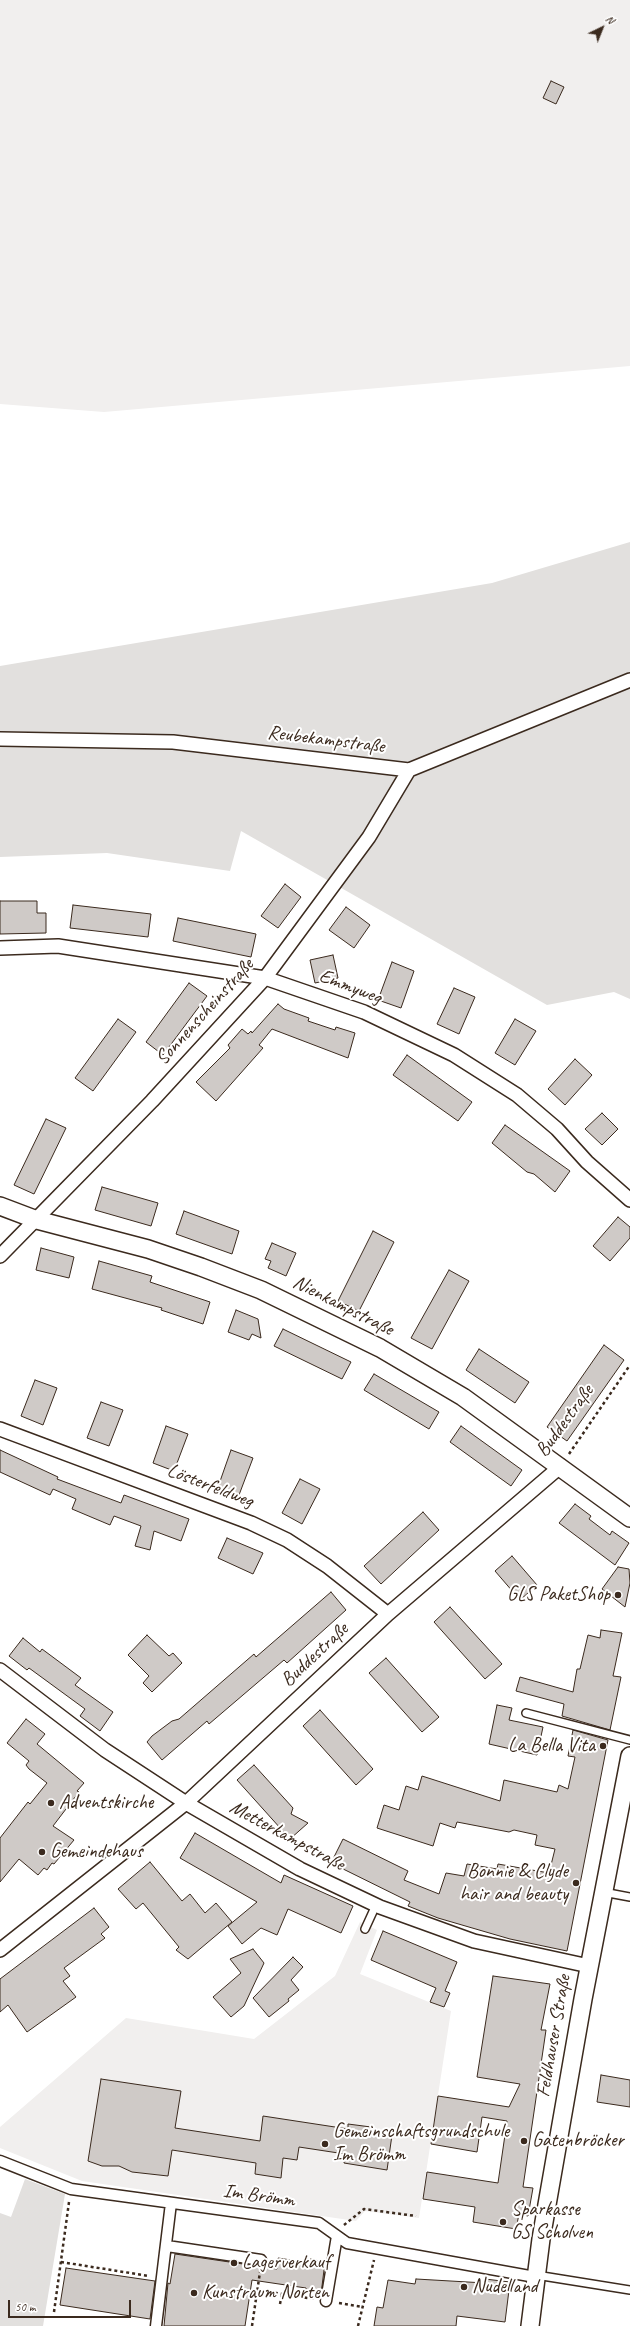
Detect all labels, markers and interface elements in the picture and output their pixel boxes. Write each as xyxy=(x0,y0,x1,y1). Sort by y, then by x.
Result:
north arrow xyxy=(582,8,622,48)
text: N xyxy=(603,12,617,27)
street label: Reubekampstraße xyxy=(266,721,386,759)
street label: Sonnenscheinstraße xyxy=(151,954,259,1070)
street label: Emmyweg xyxy=(315,964,385,1010)
street label: Nienkampstraße xyxy=(289,1270,397,1342)
street label: Buddestraße xyxy=(531,1380,599,1462)
street label: Lösterfeldweg xyxy=(164,1459,256,1513)
place label: GLS PaketShop xyxy=(507,1583,610,1607)
marker: GLS PaketShop xyxy=(613,1590,623,1600)
street label: Buddestraße xyxy=(276,1618,354,1692)
place label: La Bella Vita xyxy=(508,1734,595,1758)
marker: La Bella Vita xyxy=(598,1741,608,1751)
place label: Adventskirche xyxy=(59,1791,153,1815)
street label: Metterkampstraße xyxy=(225,1796,349,1876)
marker: Adventskirche xyxy=(46,1798,56,1808)
place label: Gemeindehaus xyxy=(50,1840,143,1864)
marker: Gemeindehaus xyxy=(37,1847,47,1857)
place label: Bonnie & Clyde hair and beauty xyxy=(460,1860,568,1907)
marker: Bonnie & Clyde hair and beauty xyxy=(571,1878,581,1888)
street label: Feldhauser Straße xyxy=(531,1973,577,2099)
place label: Gemeinschaftsgrundschule Im Brömm xyxy=(333,2120,509,2167)
place label: Gatenbröcker xyxy=(532,2129,624,2153)
marker: Gatenbröcker xyxy=(519,2136,529,2146)
marker: Gemeinschaftsgrundschule Im Brömm xyxy=(320,2139,330,2149)
street label: Im Brömm xyxy=(222,2179,296,2213)
place label: Sparkasse GS Scholven xyxy=(511,2198,593,2245)
marker: Sparkasse GS Scholven xyxy=(498,2217,508,2227)
place label: Lagerverkauf xyxy=(242,2251,330,2275)
marker: Lagerverkauf xyxy=(229,2258,239,2268)
place label: Nudelland xyxy=(472,2275,538,2299)
place label: Kunstraum Norten xyxy=(202,2281,329,2305)
marker: Nudelland xyxy=(459,2282,469,2292)
marker: Kunstraum Norten xyxy=(189,2288,199,2298)
scale bar xyxy=(10,2292,133,2318)
text: 50 m xyxy=(15,2299,35,2315)

